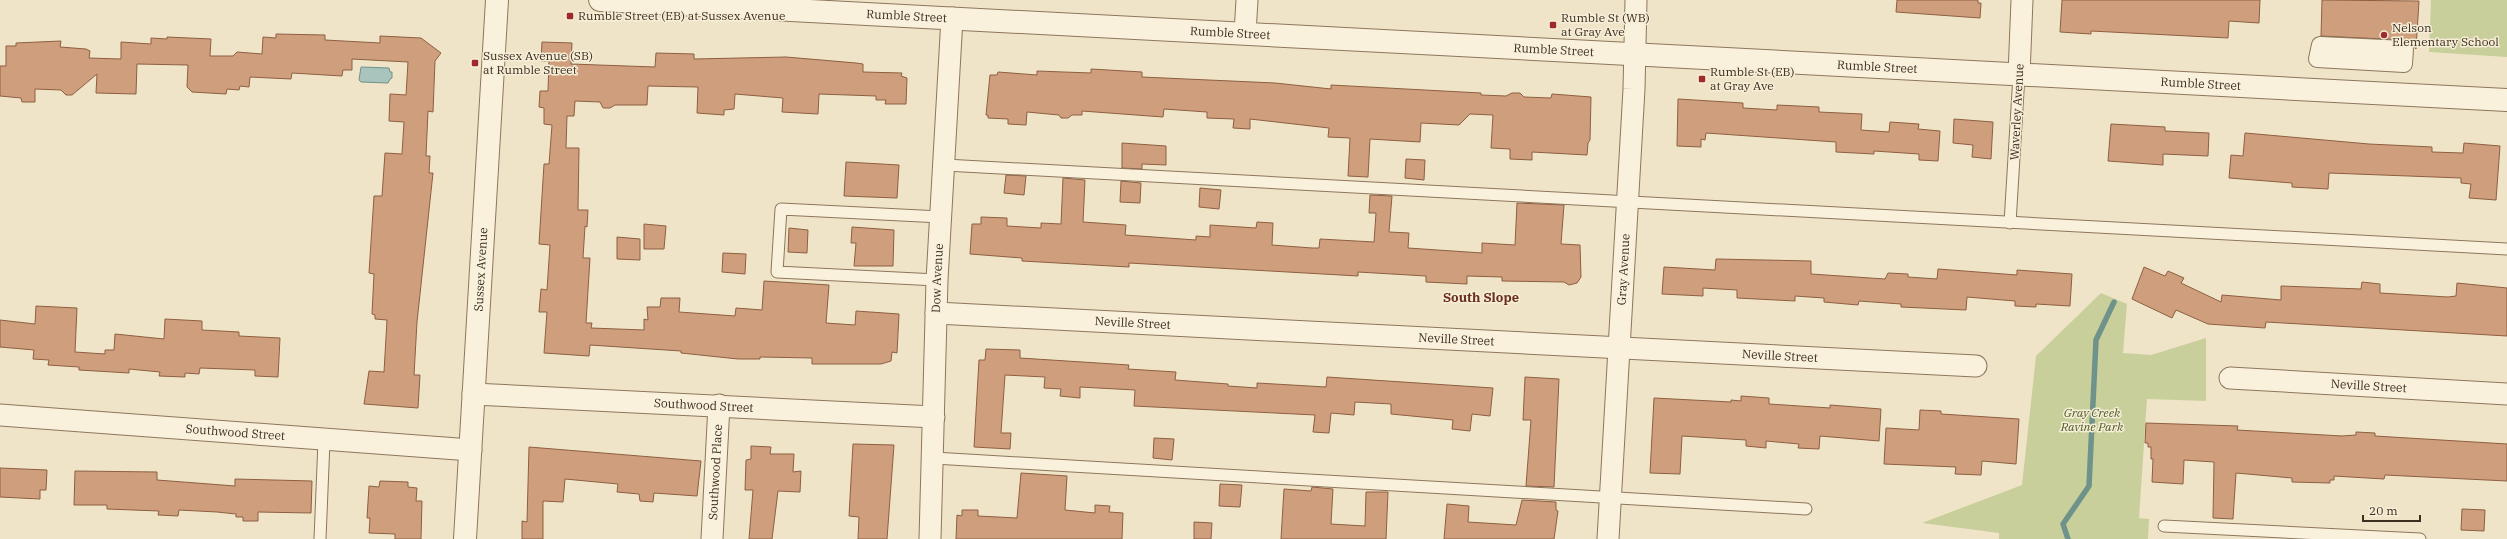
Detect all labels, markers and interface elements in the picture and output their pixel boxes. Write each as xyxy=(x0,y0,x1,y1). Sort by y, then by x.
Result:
street label: Rumble Street xyxy=(866,6,947,25)
place label: Rumble Street (EB) at Sussex Avenue xyxy=(578,8,785,23)
place label: Rumble St (WB) at Gray Ave xyxy=(1561,10,1650,39)
marker: Rumble Street (EB) at Sussex Avenue xyxy=(565,11,575,21)
marker: Rumble St (WB) at Gray Ave xyxy=(1548,20,1558,30)
place label: Nelson Elementary School xyxy=(2392,20,2499,49)
street label: Rumble Street xyxy=(1189,23,1271,42)
marker: Nelson Elementary School xyxy=(2379,30,2389,40)
street label: Rumble Street xyxy=(1513,40,1594,59)
place label: Sussex Avenue (SB) at Rumble Street xyxy=(483,48,593,77)
street label: Rumble Street xyxy=(1837,57,1918,76)
marker: Sussex Avenue (SB) at Rumble Street xyxy=(470,58,480,68)
street label: Waverley Avenue xyxy=(2006,63,2027,161)
place label: Rumble St (EB) at Gray Ave xyxy=(1710,64,1795,93)
marker: Rumble St (EB) at Gray Ave xyxy=(1697,74,1707,84)
street label: Rumble Street xyxy=(2160,74,2242,93)
street label: Sussex Avenue xyxy=(471,227,490,312)
street label: Gray Avenue xyxy=(1614,233,1633,306)
street label: Dow Avenue xyxy=(928,243,946,313)
district label: South Slope xyxy=(1443,289,1519,306)
street label: Neville Street xyxy=(1094,313,1171,332)
street label: Neville Street xyxy=(1418,330,1495,348)
street label: Neville Street xyxy=(1742,346,1818,365)
street label: Neville Street xyxy=(2330,376,2407,395)
street label: Southwood Street xyxy=(654,395,754,415)
park label: Gray Creek Ravine Park xyxy=(2060,405,2124,434)
street label: Southwood Street xyxy=(185,421,286,443)
street label: Southwood Place xyxy=(705,424,725,521)
scale bar xyxy=(2363,497,2420,523)
text: 20 m xyxy=(2369,503,2398,518)

